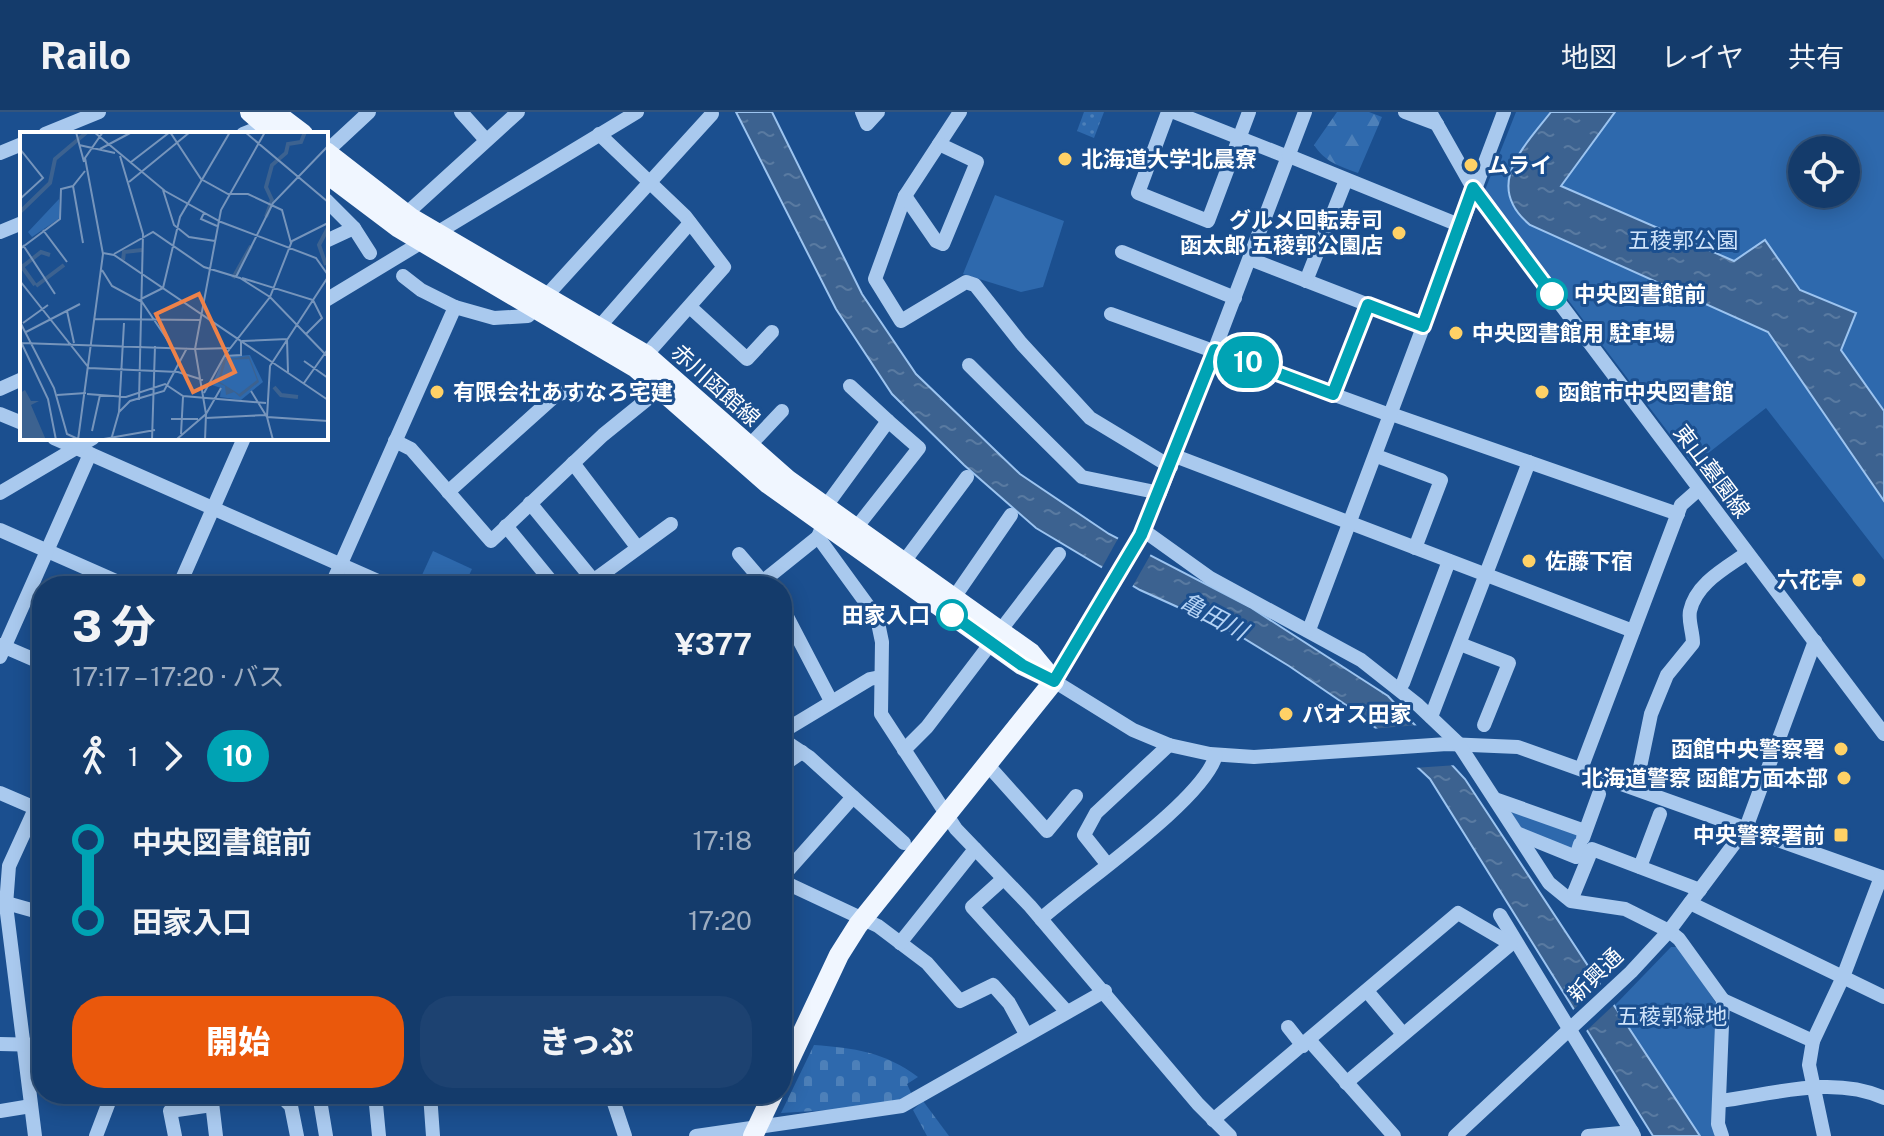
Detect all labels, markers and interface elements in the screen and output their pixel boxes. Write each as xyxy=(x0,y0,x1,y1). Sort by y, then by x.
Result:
text: Railo xyxy=(40,33,131,78)
text: 地図 xyxy=(1561,40,1617,73)
text: レイヤ xyxy=(1661,40,1744,73)
text: 共有 xyxy=(1788,40,1844,73)
inset map xyxy=(20,132,328,440)
map controls xyxy=(1788,136,1860,208)
button: locate xyxy=(1788,136,1860,208)
place label: 北海道大学北晨寮 xyxy=(1081,146,1257,172)
marker: 北海道大学北晨寮 xyxy=(1056,150,1074,168)
place label: ムライ xyxy=(1487,152,1552,178)
marker: ムライ xyxy=(1462,156,1480,174)
place label: グルメ回転寿司 函太郎 五稜郭公園店 xyxy=(1180,207,1383,258)
marker: グルメ回転寿司 函太郎 五稜郭公園店 xyxy=(1390,224,1408,242)
park label: 五稜郭公園 xyxy=(1628,227,1738,253)
marker: 中央図書館前 xyxy=(1537,279,1567,309)
place label: 中央図書館前 xyxy=(1574,281,1706,307)
place label: 中央図書館用 駐車場 xyxy=(1472,320,1675,346)
marker: 中央図書館用 駐車場 xyxy=(1447,324,1465,342)
line badge: 10 xyxy=(1212,336,1284,388)
street label: 赤川函館線 xyxy=(666,339,766,431)
text: 10 xyxy=(1233,345,1263,378)
place label: 有限会社あすなろ宅建 xyxy=(453,379,673,405)
place label: 函館市中央図書館 xyxy=(1558,379,1734,405)
marker: 有限会社あすなろ宅建 xyxy=(428,383,446,401)
marker: 函館市中央図書館 xyxy=(1533,383,1551,401)
street label: 東山墓園線 xyxy=(1669,419,1755,523)
place label: 佐藤下宿 xyxy=(1545,548,1633,574)
marker: 佐藤下宿 xyxy=(1520,552,1538,570)
place label: 六花亭 xyxy=(1777,567,1843,593)
marker: 六花亭 xyxy=(1850,571,1868,589)
water label: 亀田川 xyxy=(1176,587,1255,647)
text: 3 分 xyxy=(72,600,156,652)
marker: 田家入口 xyxy=(937,600,967,630)
place label: 田家入口 xyxy=(842,602,930,628)
text: ¥377 xyxy=(675,626,752,662)
text: 17:17 – 17:20 · バス xyxy=(72,661,285,692)
place label: パオス田家 xyxy=(1302,701,1412,727)
marker: パオス田家 xyxy=(1277,705,1295,723)
icon: walk xyxy=(72,734,116,778)
icon: forward xyxy=(151,734,195,778)
place label: 函館中央警察署 xyxy=(1671,736,1825,762)
text: 10 xyxy=(223,739,253,772)
marker: 函館中央警察署 xyxy=(1832,740,1850,758)
text: 1 xyxy=(128,741,139,772)
place label: 北海道警察 函館方面本部 xyxy=(1581,765,1828,791)
marker: 北海道警察 函館方面本部 xyxy=(1835,769,1853,787)
place label: 中央警察署前 xyxy=(1693,822,1825,848)
text: 中央図書館前 xyxy=(132,824,312,860)
text: 17:18 xyxy=(693,825,752,856)
marker: 中央警察署前 xyxy=(1832,826,1850,844)
text: 田家入口 xyxy=(132,904,252,940)
text: 17:20 xyxy=(688,905,752,936)
street label: 新興通 xyxy=(1562,943,1628,1007)
button: 開始 xyxy=(72,996,404,1088)
button: きっぷ xyxy=(420,996,752,1088)
park label: 五稜郭緑地 xyxy=(1617,1003,1727,1029)

